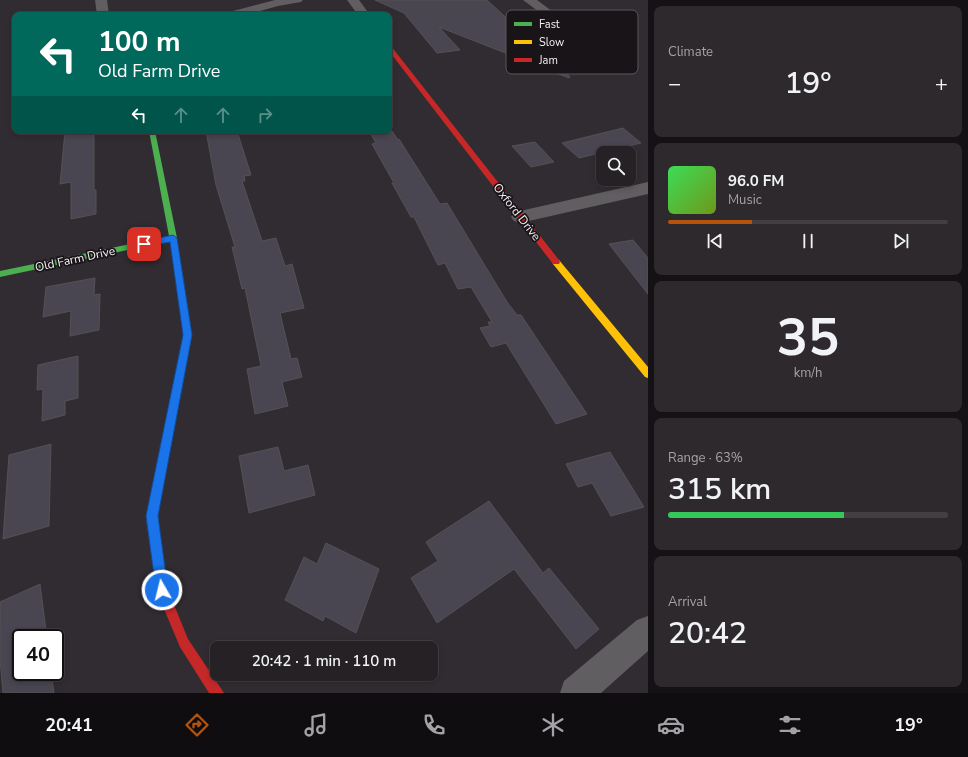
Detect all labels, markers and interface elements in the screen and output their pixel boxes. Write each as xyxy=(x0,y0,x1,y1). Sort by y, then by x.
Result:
legend xyxy=(506,10,638,74)
text: Fast xyxy=(539,17,560,32)
text: 100 m xyxy=(98,23,181,61)
icon: left xyxy=(32,28,84,80)
text: Slow xyxy=(539,35,564,50)
text: Climate xyxy=(668,43,713,61)
text: Jam xyxy=(538,53,558,68)
text: Old Farm Drive xyxy=(98,59,220,83)
text: 19° xyxy=(784,63,832,104)
text: − xyxy=(668,69,681,99)
text: + xyxy=(935,69,948,99)
icon: left xyxy=(128,104,150,126)
icon: ahead xyxy=(170,104,192,126)
icon: ahead xyxy=(212,104,234,126)
icon: right xyxy=(254,104,276,126)
map controls xyxy=(596,146,636,186)
button: search xyxy=(596,146,636,186)
text: 96.0 FM xyxy=(728,171,784,191)
street label: Oxford Drive xyxy=(490,180,544,244)
text: Music xyxy=(728,191,762,209)
pin xyxy=(127,227,161,261)
icon: previous xyxy=(704,230,726,252)
icon: pause xyxy=(797,230,819,252)
icon: next xyxy=(890,230,912,252)
icon: arrive xyxy=(133,233,155,255)
street label: Old Farm Drive xyxy=(33,243,117,275)
text: 35 xyxy=(777,302,839,373)
text: km/h xyxy=(794,364,822,382)
text: Range · 63% xyxy=(668,449,743,467)
text: 315 km xyxy=(668,469,771,510)
position arrow xyxy=(141,569,183,611)
text: Arrival xyxy=(668,593,707,611)
text: 20:42 xyxy=(668,613,747,654)
speed limit sign: 40 xyxy=(12,629,64,681)
text: 20:42 · 1 min · 110 m xyxy=(252,651,396,671)
icon: directions xyxy=(183,711,211,739)
icon: music xyxy=(302,711,330,739)
icon: phone xyxy=(420,711,448,739)
icon: climate xyxy=(539,711,567,739)
icon: car xyxy=(657,711,685,739)
icon: filters xyxy=(776,711,804,739)
text: 20:41 xyxy=(45,713,93,737)
text: 19° xyxy=(894,713,923,737)

